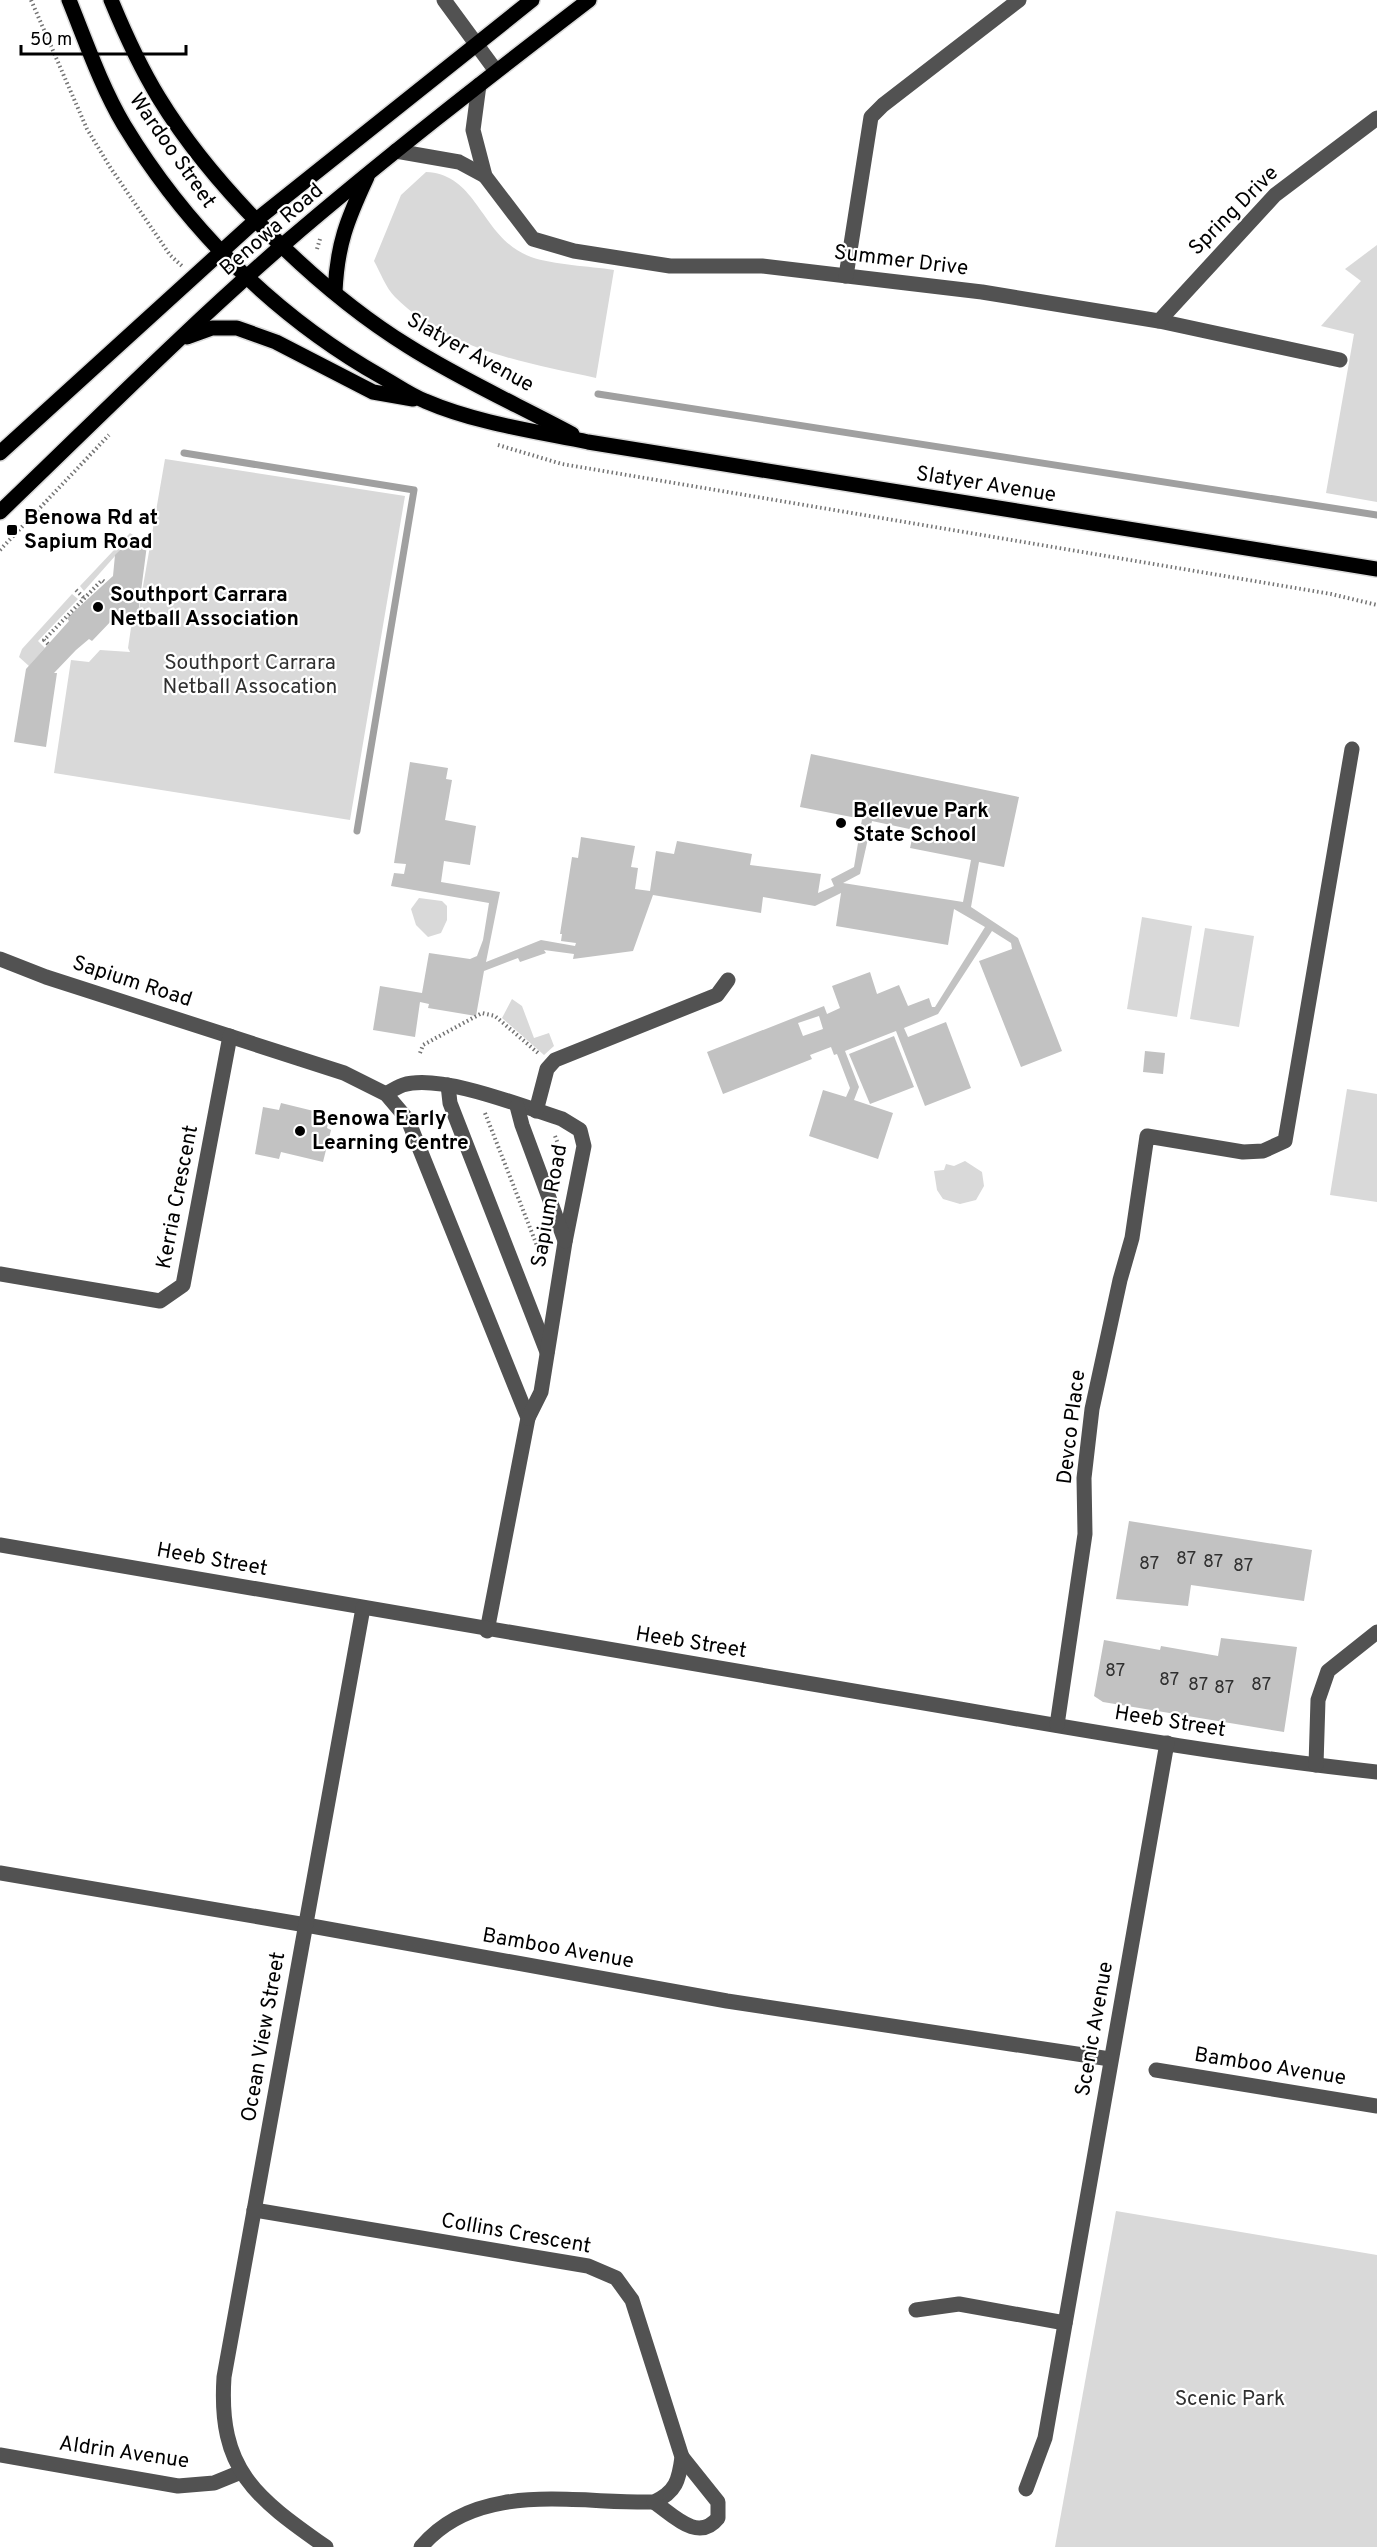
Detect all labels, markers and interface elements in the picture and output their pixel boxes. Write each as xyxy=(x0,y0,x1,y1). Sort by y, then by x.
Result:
scale bar xyxy=(21,18,186,56)
text: 50 m xyxy=(30,29,72,52)
street label: Wardoo Street xyxy=(122,88,222,214)
street label: Spring Drive xyxy=(1183,160,1285,262)
street label: Benowa Road xyxy=(215,178,329,282)
street label: Summer Drive xyxy=(832,239,970,283)
street label: Slatyer Avenue xyxy=(402,307,538,399)
street label: Slatyer Avenue xyxy=(914,461,1058,509)
place label: Benowa Rd at Sapium Road xyxy=(24,505,158,556)
marker: Benowa Rd at Sapium Road xyxy=(5,523,19,537)
place label: Southport Carrara Netball Association xyxy=(110,582,299,633)
marker: Southport Carrara Netball Association xyxy=(91,600,105,614)
park label: Southport Carrara Netball Assocation xyxy=(163,650,337,701)
place label: Bellevue Park State School xyxy=(853,798,989,849)
marker: Bellevue Park State School xyxy=(834,816,848,830)
street label: Sapium Road xyxy=(69,950,195,1014)
place label: Benowa Early Learning Centre xyxy=(312,1106,469,1157)
street label: Kerria Crescent xyxy=(151,1123,205,1271)
marker: Benowa Early Learning Centre xyxy=(293,1124,307,1138)
street label: Sapium Road xyxy=(526,1142,574,1270)
street label: Devco Place xyxy=(1052,1368,1092,1486)
street label: Heeb Street xyxy=(154,1537,270,1583)
house number: 87 xyxy=(1176,1548,1196,1571)
house number: 87 xyxy=(1203,1551,1223,1574)
house number: 87 xyxy=(1139,1553,1159,1576)
house number: 87 xyxy=(1233,1555,1253,1578)
street label: Heeb Street xyxy=(633,1621,749,1665)
house number: 87 xyxy=(1105,1660,1125,1683)
house number: 87 xyxy=(1159,1669,1179,1692)
house number: 87 xyxy=(1188,1674,1208,1697)
house number: 87 xyxy=(1251,1674,1271,1697)
house number: 87 xyxy=(1214,1677,1234,1700)
street label: Heeb Street xyxy=(1112,1700,1228,1744)
street label: Bamboo Avenue xyxy=(480,1922,636,1976)
street label: Ocean View Street xyxy=(236,1950,292,2124)
street label: Scenic Avenue xyxy=(1070,1960,1120,2098)
street label: Bamboo Avenue xyxy=(1192,2042,1348,2092)
street label: Collins Crescent xyxy=(439,2208,593,2260)
park label: Scenic Park xyxy=(1175,2386,1285,2413)
street label: Aldrin Avenue xyxy=(57,2431,191,2475)

